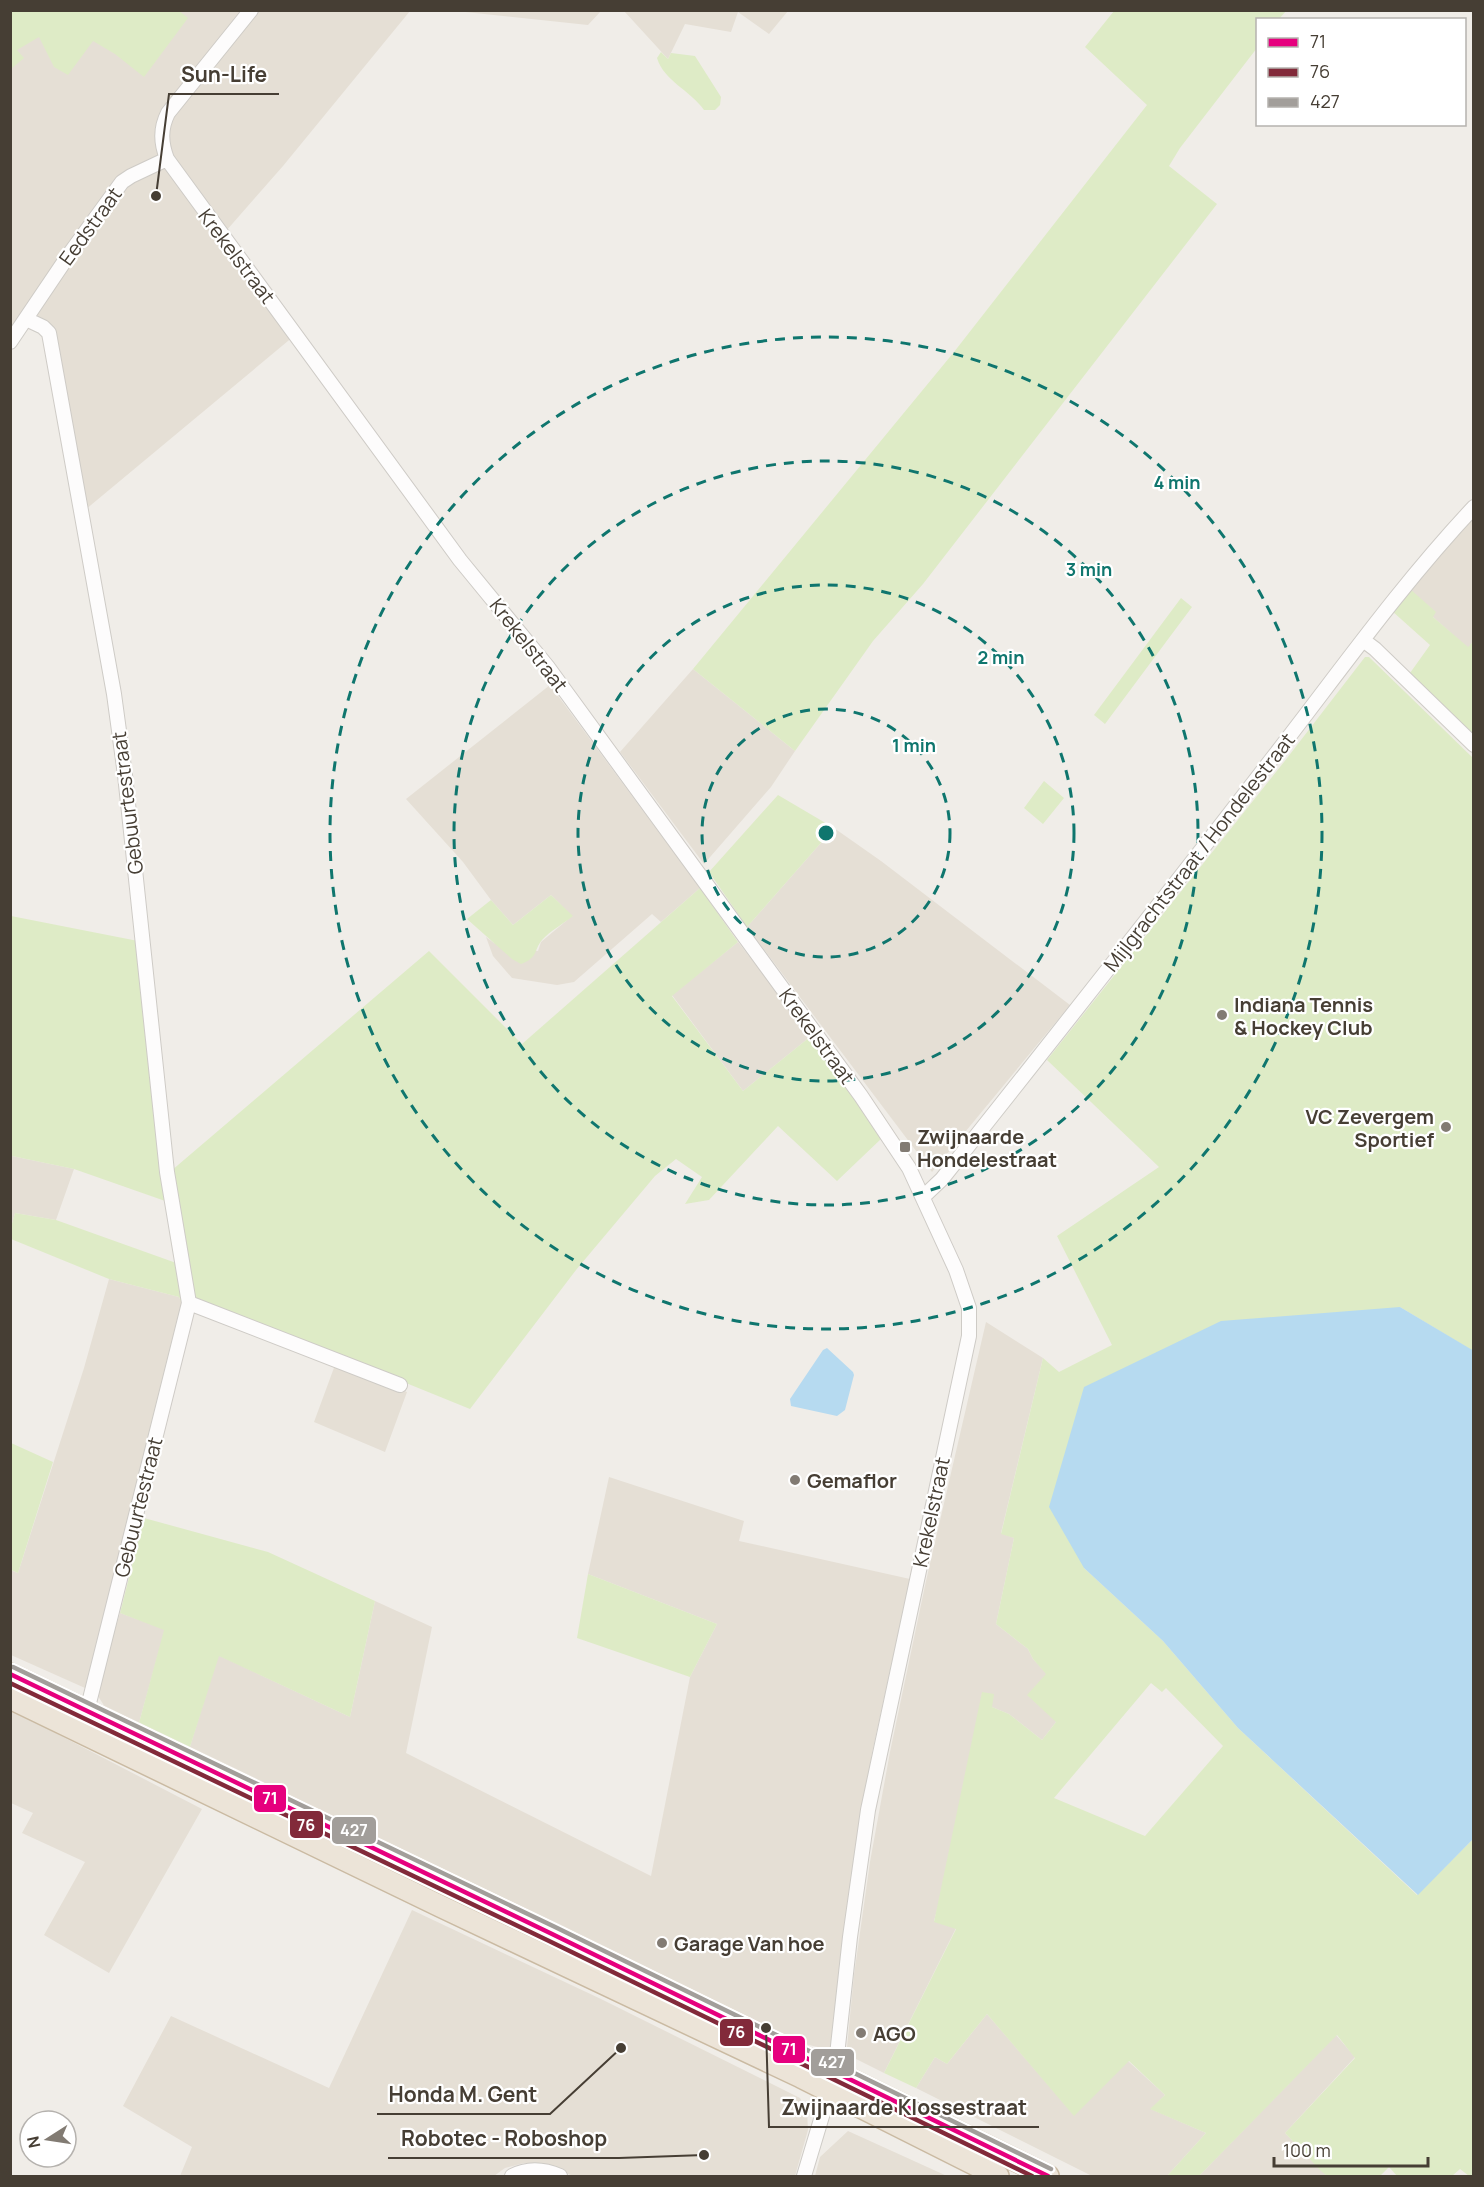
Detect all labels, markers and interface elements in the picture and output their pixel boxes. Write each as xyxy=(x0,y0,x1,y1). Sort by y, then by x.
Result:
legend xyxy=(1256,18,1466,126)
text: 71 xyxy=(1310,29,1326,53)
callout: Sun-Life xyxy=(169,55,279,94)
text: 76 xyxy=(1310,59,1330,83)
text: Sun-Life xyxy=(181,60,267,88)
text: 427 xyxy=(1310,89,1340,113)
street label: Eedstraat xyxy=(52,181,128,271)
street label: Krekelstraat xyxy=(192,203,282,309)
text: 4 min xyxy=(1153,470,1201,494)
text: 3 min xyxy=(1066,557,1112,581)
street label: Krekelstraat xyxy=(484,592,574,698)
text: 2 min xyxy=(978,645,1024,669)
street label: Mijlgrachtstraat / Hondelestraat xyxy=(1097,727,1301,977)
street label: Gebuurtestraat xyxy=(105,730,149,876)
text: 1 min xyxy=(892,733,936,757)
centre of rings xyxy=(816,823,836,843)
street label: Krekelstraat xyxy=(773,983,861,1089)
place label: Indiana Tennis & Hockey Club xyxy=(1234,991,1373,1041)
marker: Indiana Tennis & Hockey Club xyxy=(1215,1008,1229,1022)
place label: VC Zevergem Sportief xyxy=(1306,1103,1434,1153)
marker: VC Zevergem Sportief xyxy=(1439,1120,1453,1134)
place label: Zwijnaarde Hondelestraat xyxy=(917,1123,1057,1173)
marker: Zwijnaarde Hondelestraat xyxy=(898,1140,912,1154)
street label: Gebuurtestraat xyxy=(108,1434,168,1580)
street label: Krekelstraat xyxy=(906,1454,956,1570)
place label: Gemaflor xyxy=(807,1467,897,1494)
marker: Gemaflor xyxy=(788,1473,802,1487)
line badge: 71 xyxy=(253,1784,287,1813)
text: 71 xyxy=(262,1787,278,1809)
line badge: 76 xyxy=(289,1810,324,1839)
text: 76 xyxy=(297,1814,315,1836)
line badge: 427 xyxy=(331,1816,377,1845)
text: 427 xyxy=(340,1819,368,1841)
place label: Garage Van hoe xyxy=(674,1930,825,1957)
marker: Garage Van hoe xyxy=(655,1936,669,1950)
line badge: 76 xyxy=(719,2018,754,2047)
place label: AGO xyxy=(873,2020,916,2047)
text: 76 xyxy=(727,2021,745,2043)
marker: AGO xyxy=(854,2026,868,2040)
line badge: 71 xyxy=(772,2035,806,2064)
text: 71 xyxy=(781,2038,797,2060)
line badge: 427 xyxy=(810,2048,855,2077)
text: 427 xyxy=(818,2051,846,2073)
callout: Honda M. Gent xyxy=(377,2075,550,2114)
text: Honda M. Gent xyxy=(389,2080,537,2108)
callout: Zwijnaarde Klossestraat xyxy=(769,2088,1039,2127)
text: Zwijnaarde Klossestraat xyxy=(781,2093,1027,2121)
north arrow xyxy=(18,2109,78,2169)
callout: Robotec - Roboshop xyxy=(388,2119,619,2158)
text: Robotec - Roboshop xyxy=(401,2124,607,2152)
scale bar xyxy=(1274,2130,1428,2168)
text: N xyxy=(21,2134,45,2150)
text: 100 m xyxy=(1283,2138,1331,2162)

